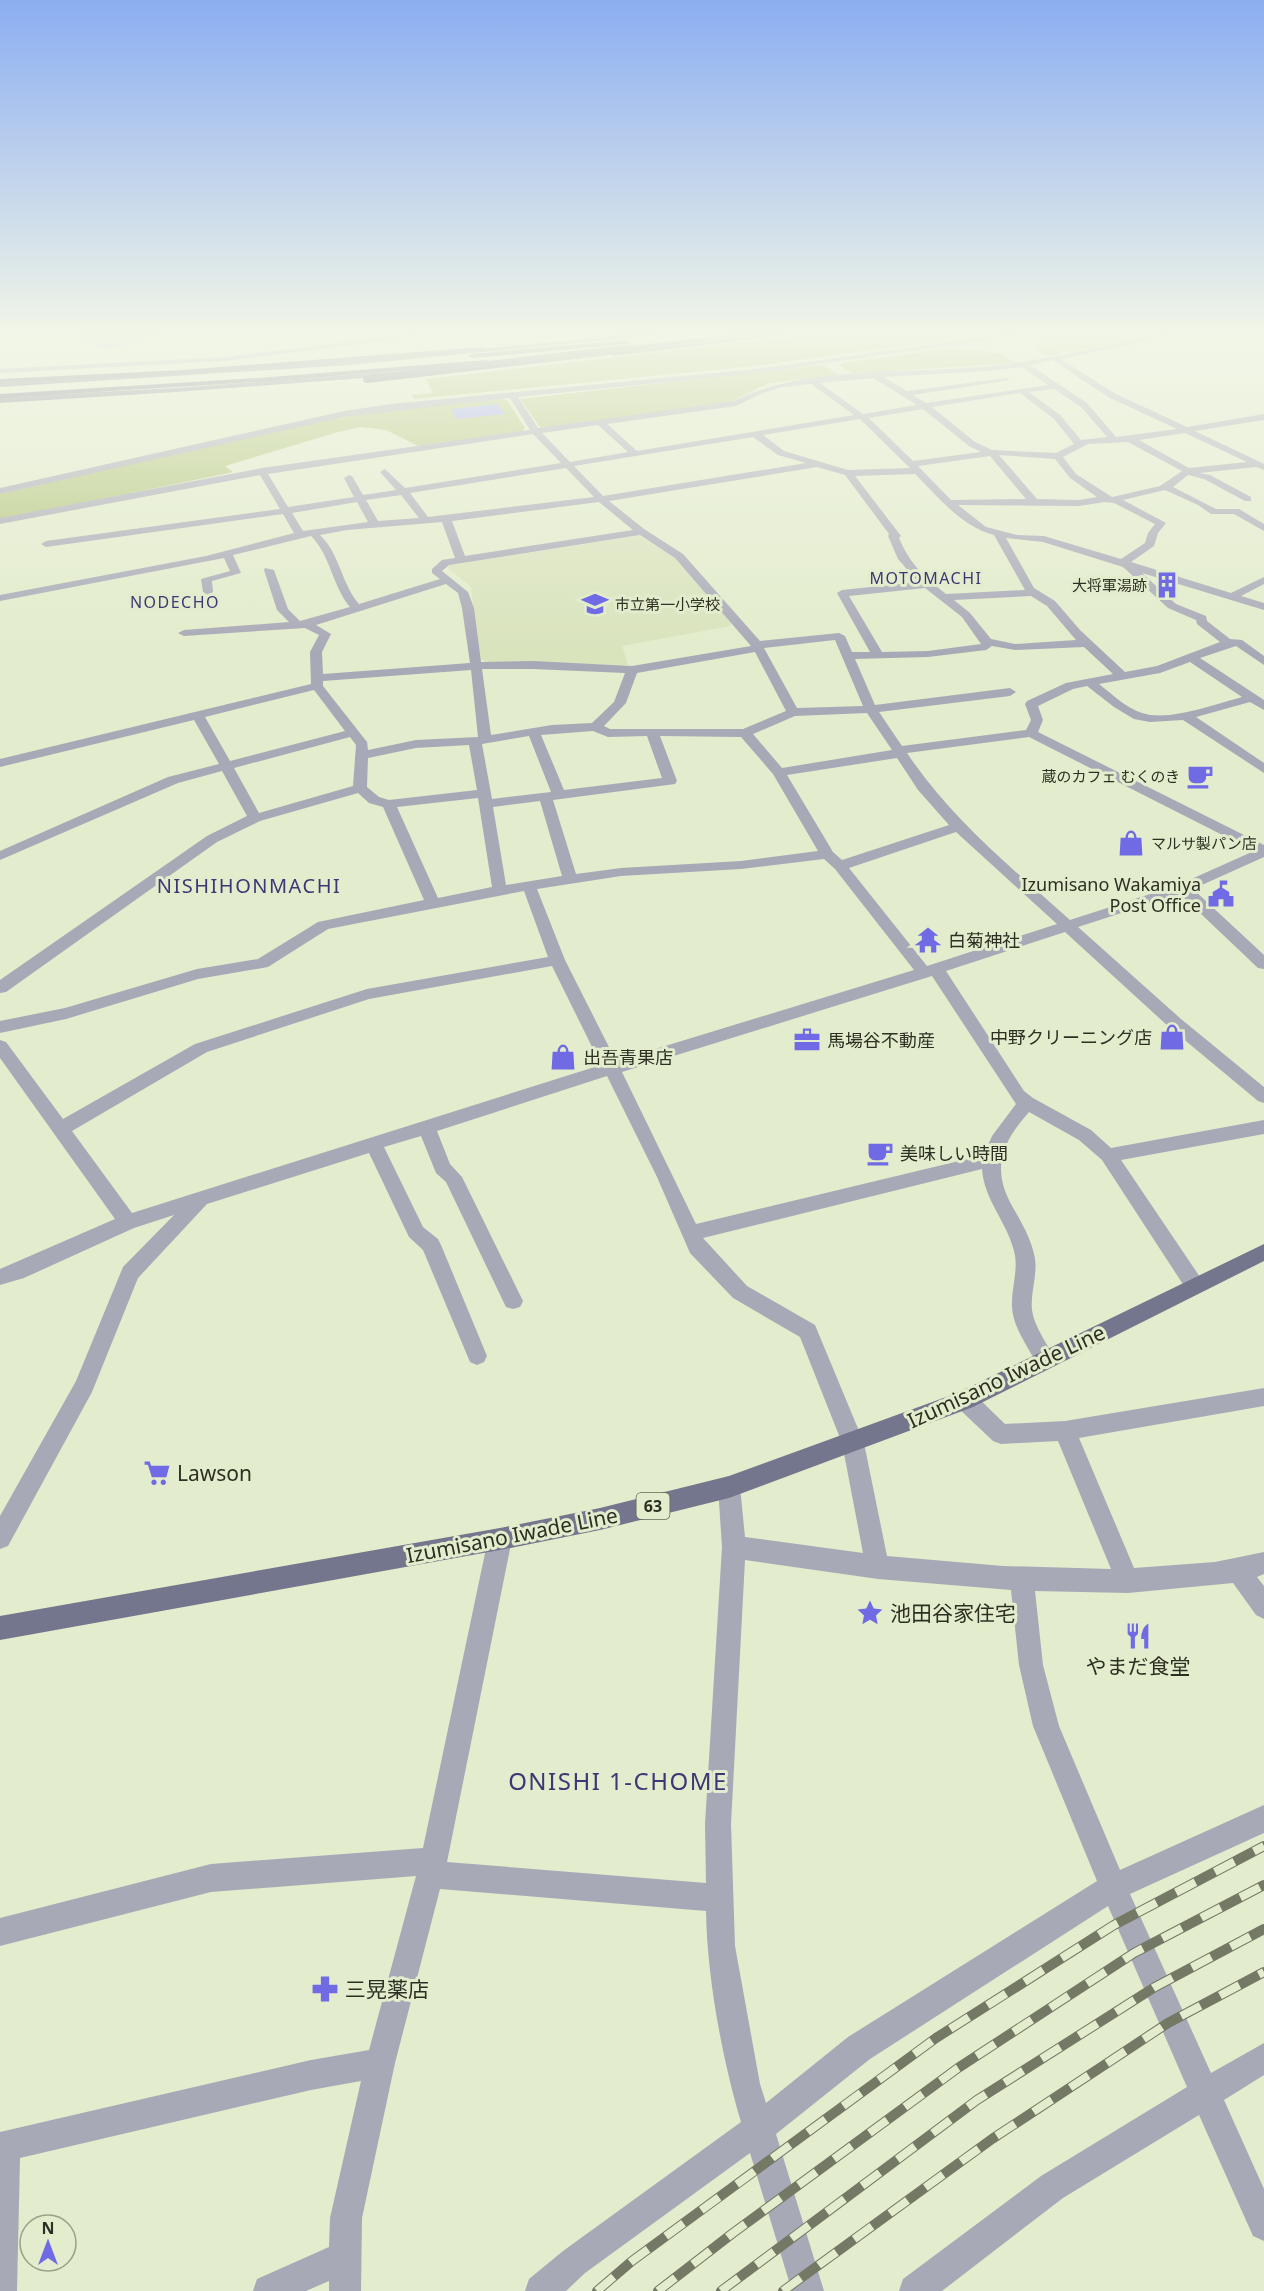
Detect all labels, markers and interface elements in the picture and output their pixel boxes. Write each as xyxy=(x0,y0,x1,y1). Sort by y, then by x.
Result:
district label: MOTOMACHI xyxy=(870,567,982,589)
building icon: 大将軍湯跡 xyxy=(1152,570,1182,600)
place label: 大将軍湯跡 xyxy=(1072,575,1147,595)
school or university icon: 市立第一小学校 xyxy=(580,589,610,619)
district label: NODECHO xyxy=(130,591,220,613)
place label: 市立第一小学校 xyxy=(615,594,720,614)
cafe icon: 蔵のカフェ むくのき xyxy=(1185,761,1215,791)
place label: 蔵のカフェ むくのき xyxy=(1042,766,1180,786)
shop icon: マルサ製パン店 xyxy=(1116,828,1146,858)
place label: マルサ製パン店 xyxy=(1151,833,1257,853)
district label: NISHIHONMACHI xyxy=(157,872,341,899)
place label: Izumisano Wakamiya Post Office xyxy=(1021,872,1201,917)
public building icon: Izumisano Wakamiya Post Office xyxy=(1206,879,1236,909)
temple icon: 白菊神社 xyxy=(913,925,943,955)
place label: 白菊神社 xyxy=(948,928,1020,952)
shop icon: 中野クリーニング店 xyxy=(1157,1022,1187,1052)
office icon: 馬場谷不動産 xyxy=(792,1025,822,1055)
place label: 中野クリーニング店 xyxy=(990,1025,1152,1049)
place label: 馬場谷不動産 xyxy=(827,1028,935,1052)
shop icon: 出吾青果店 xyxy=(548,1042,578,1072)
place label: 出吾青果店 xyxy=(583,1045,673,1069)
cafe icon: 美味しい時間 xyxy=(865,1138,895,1168)
place label: 美味しい時間 xyxy=(900,1141,1008,1165)
street label: Izumisano Iwade Line xyxy=(903,1318,1109,1434)
supermarket icon: Lawson xyxy=(142,1458,172,1488)
place label: Lawson xyxy=(177,1459,252,1487)
road number: 63 xyxy=(636,1493,670,1519)
street label: Izumisano Iwade Line xyxy=(404,1501,620,1569)
place icon: 池田谷家住宅 xyxy=(855,1598,885,1628)
place label: 池田谷家住宅 xyxy=(890,1599,1016,1627)
restaurant icon: やまだ食堂 xyxy=(1123,1621,1153,1651)
place label: やまだ食堂 xyxy=(1086,1652,1191,1680)
district label: ONISHI 1-CHOME xyxy=(508,1764,728,1797)
pharmacy icon: 三晃薬店 xyxy=(310,1974,340,2004)
place label: 三晃薬店 xyxy=(345,1975,429,2003)
north arrow xyxy=(18,2213,78,2273)
text: N xyxy=(41,2217,55,2239)

